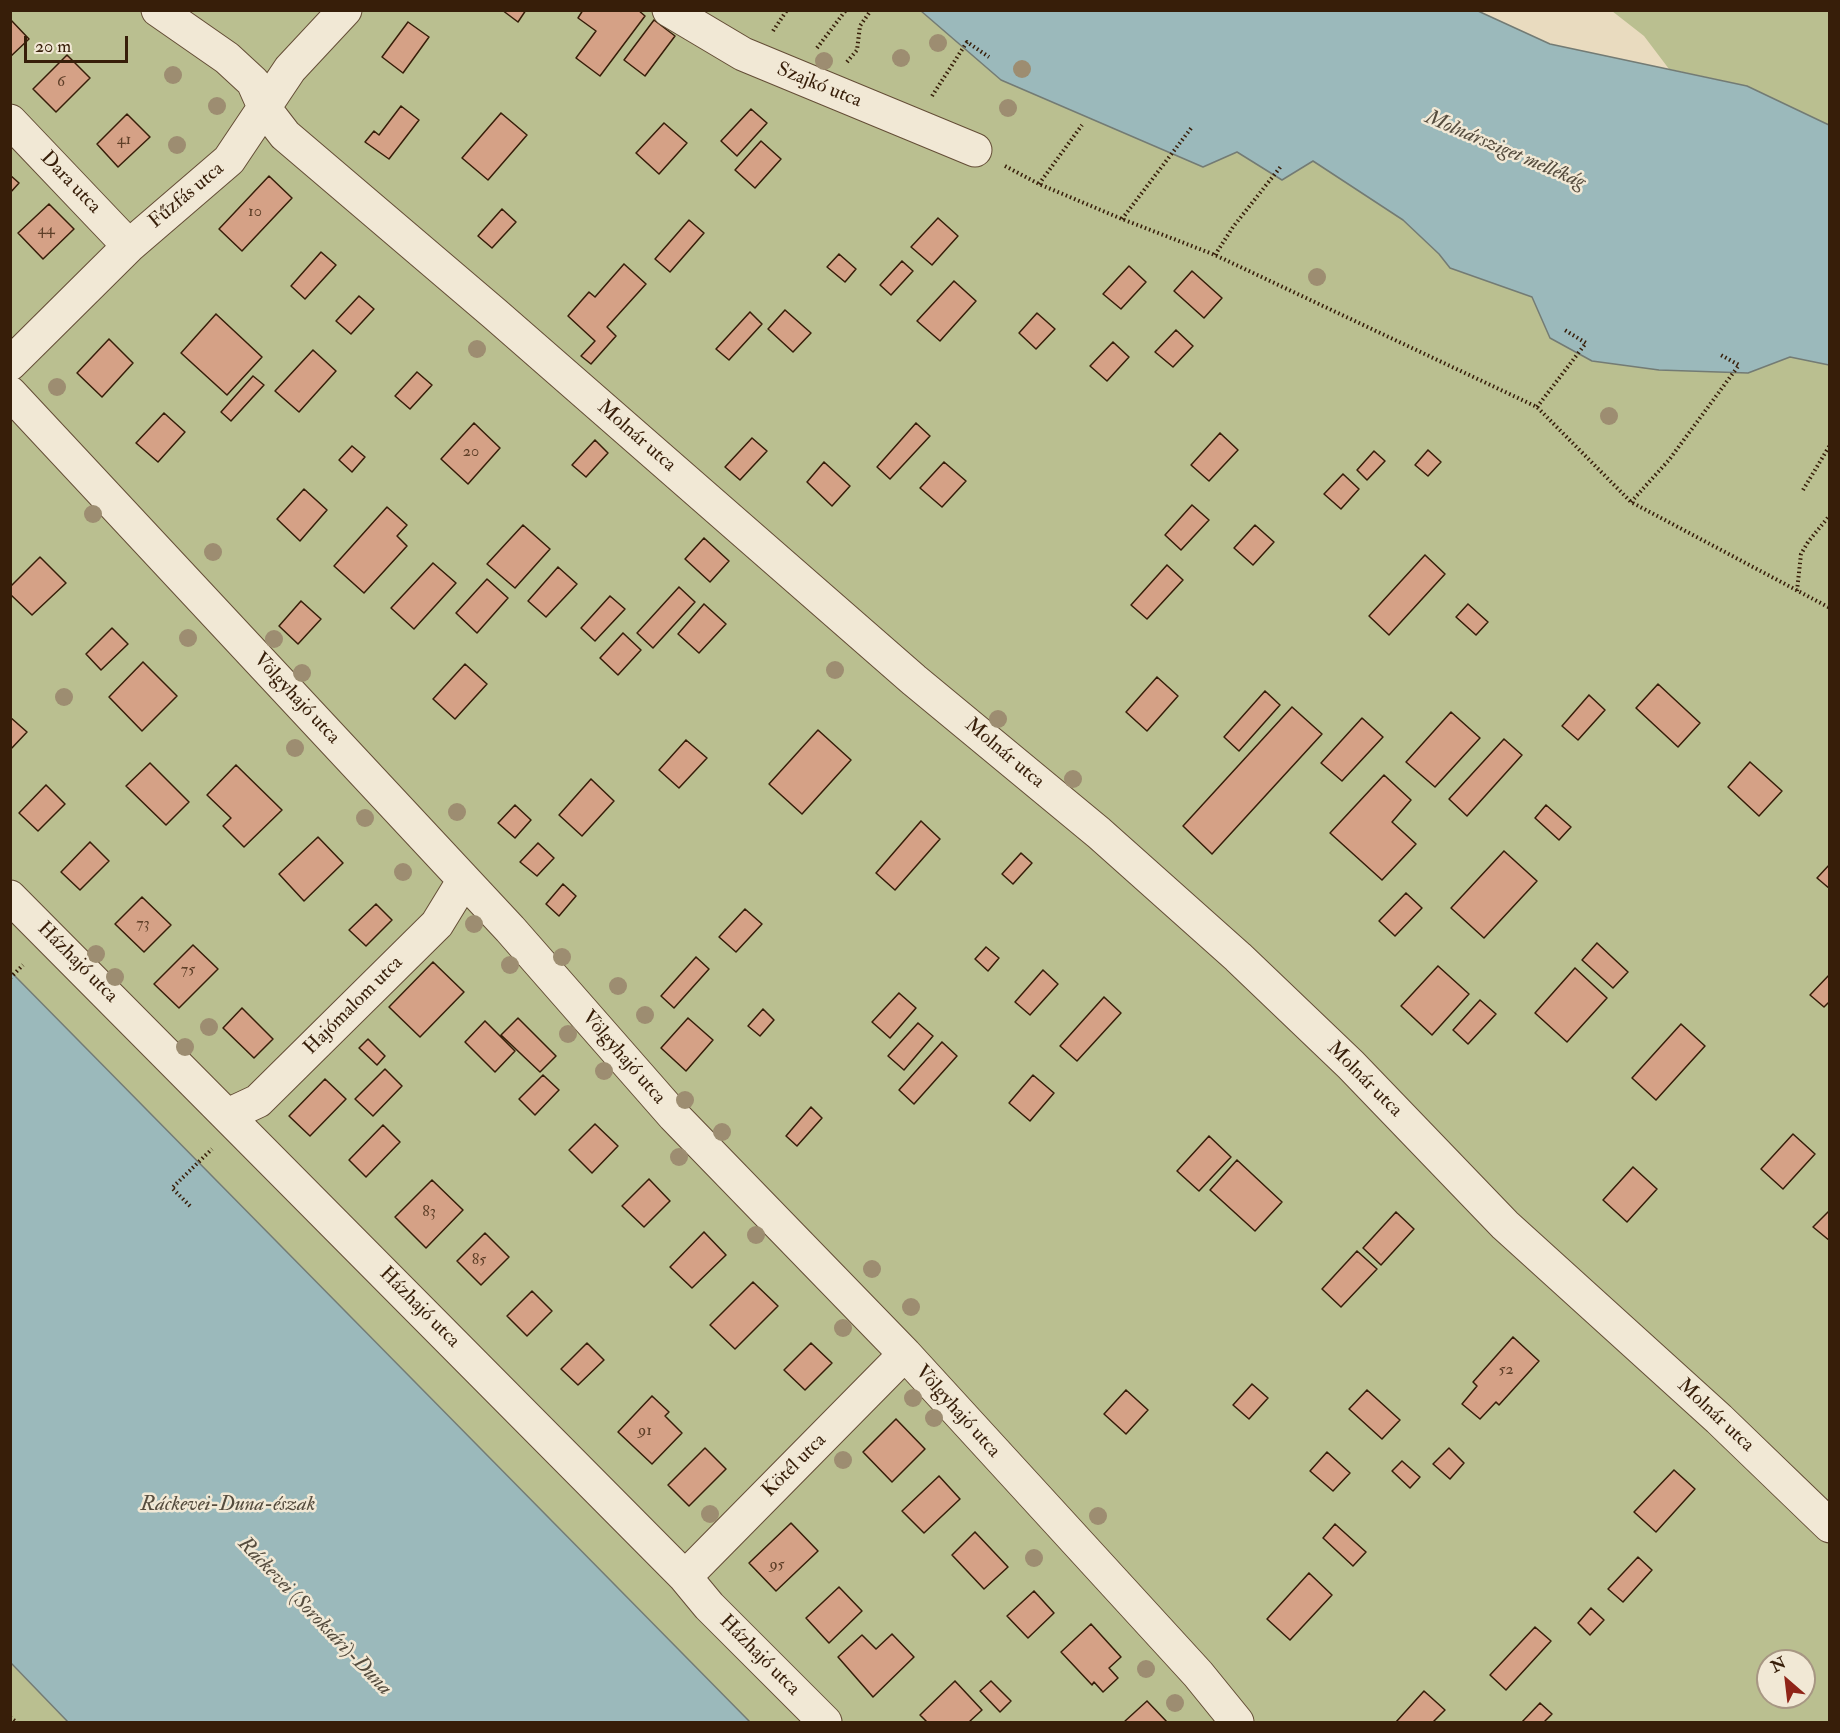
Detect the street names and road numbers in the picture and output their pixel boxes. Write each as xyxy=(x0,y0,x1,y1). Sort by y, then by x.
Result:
street label: Szajkó utca xyxy=(773,58,865,114)
street label: Dara utca xyxy=(34,147,106,219)
street label: Fűzfás utca xyxy=(144,158,230,234)
street label: Molnár utca xyxy=(592,396,680,478)
street label: Völgyhajó utca xyxy=(248,648,344,750)
street label: Molnár utca xyxy=(959,714,1049,794)
street label: Házhajó utca xyxy=(32,918,122,1008)
street label: Hajómalom utca xyxy=(300,952,408,1060)
street label: Völgyhajó utca xyxy=(576,1006,670,1110)
street label: Molnár utca xyxy=(1321,1037,1407,1123)
street label: Házhajó utca xyxy=(374,1263,464,1353)
street label: Völgyhajó utca xyxy=(909,1361,1005,1463)
street label: Molnár utca xyxy=(1671,1374,1759,1458)
street label: Kötél utca xyxy=(758,1429,832,1503)
street label: Házhajó utca xyxy=(714,1611,804,1701)

